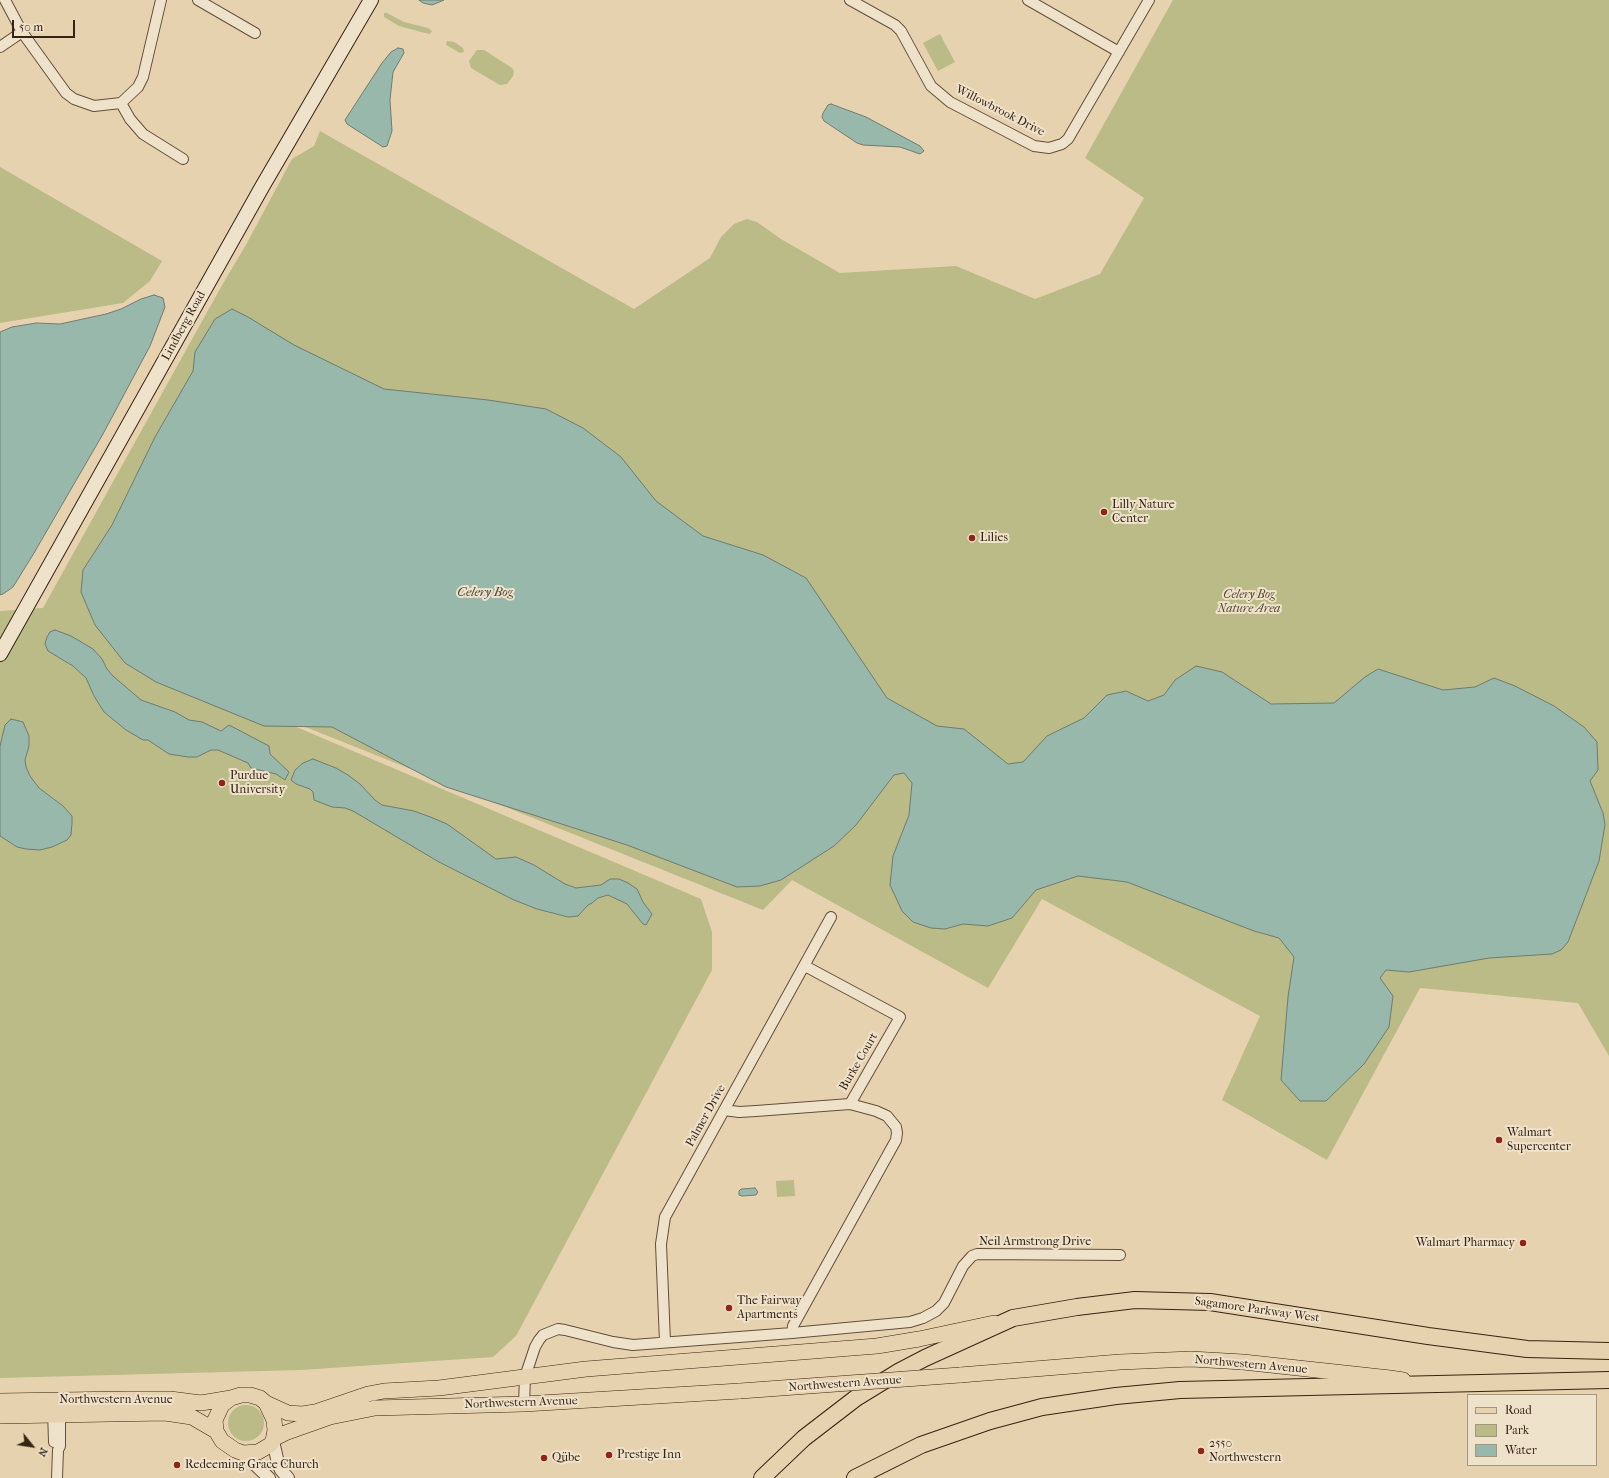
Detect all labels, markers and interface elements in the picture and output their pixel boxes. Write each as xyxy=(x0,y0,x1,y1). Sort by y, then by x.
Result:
scale bar xyxy=(14,12,77,38)
text: 50 m xyxy=(19,20,43,34)
street label: Willowbrook Drive xyxy=(953,82,1047,140)
street label: Lindberg Road xyxy=(159,289,209,363)
place label: Lilly Nature Center xyxy=(1112,498,1175,526)
marker: Lilly Nature Center xyxy=(1099,507,1109,517)
place label: Lilies xyxy=(980,531,1008,545)
marker: Lilies xyxy=(967,533,977,543)
water label: Celery Bog xyxy=(457,585,513,601)
park label: Celery Bog Nature Area xyxy=(1218,588,1280,616)
place label: Purdue University xyxy=(230,769,285,797)
marker: Purdue University xyxy=(217,778,227,788)
street label: Burke Court xyxy=(837,1031,881,1093)
street label: Palmer Drive xyxy=(683,1082,729,1150)
place label: Walmart Supercenter xyxy=(1507,1126,1571,1154)
marker: Walmart Supercenter xyxy=(1494,1135,1504,1145)
street label: Neil Armstrong Drive xyxy=(979,1235,1091,1249)
place label: Walmart Pharmacy xyxy=(1416,1236,1515,1250)
marker: Walmart Pharmacy xyxy=(1518,1238,1528,1248)
place label: The Fairway Apartments xyxy=(737,1294,802,1322)
street label: Sagamore Parkway West xyxy=(1194,1294,1320,1326)
marker: The Fairway Apartments xyxy=(724,1303,734,1313)
street label: Northwestern Avenue xyxy=(1194,1353,1308,1377)
street label: Northwestern Avenue xyxy=(788,1373,902,1395)
street label: Northwestern Avenue xyxy=(59,1393,173,1407)
street label: Northwestern Avenue xyxy=(464,1394,578,1412)
legend xyxy=(1467,1394,1597,1466)
text: Road xyxy=(1505,1403,1532,1417)
text: Park xyxy=(1505,1423,1529,1437)
north arrow xyxy=(12,1426,52,1466)
place label: 2550 Northwestern xyxy=(1209,1437,1281,1465)
text: Water xyxy=(1505,1443,1537,1457)
text: N xyxy=(35,1445,51,1459)
marker: 2550 Northwestern xyxy=(1196,1446,1206,1456)
place label: Prestige Inn xyxy=(617,1448,681,1462)
marker: Prestige Inn xyxy=(604,1450,614,1460)
place label: Qübe xyxy=(552,1451,580,1465)
marker: Qübe xyxy=(539,1453,549,1463)
place label: Redeeming Grace Church xyxy=(185,1458,319,1472)
marker: Redeeming Grace Church xyxy=(172,1460,182,1470)

